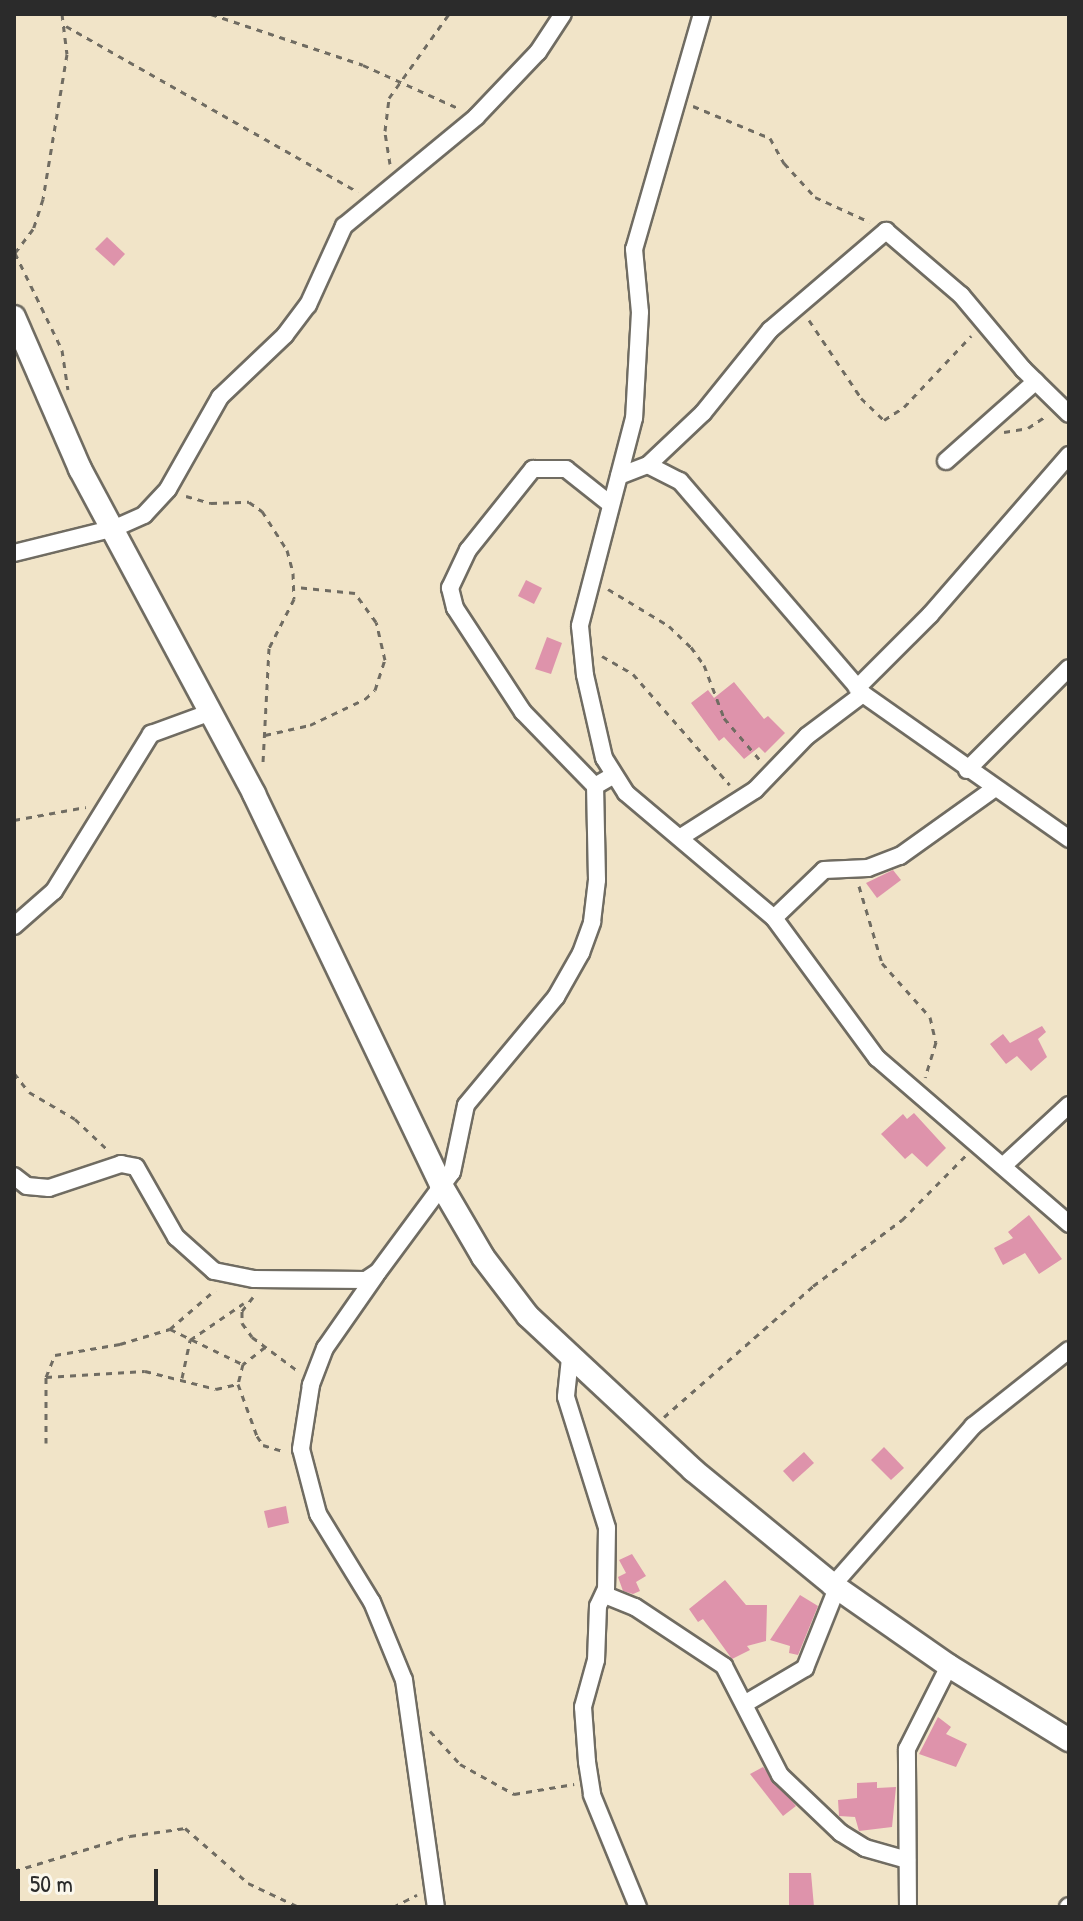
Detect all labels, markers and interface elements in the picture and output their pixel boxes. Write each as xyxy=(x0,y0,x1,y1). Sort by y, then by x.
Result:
scale bar xyxy=(20,1853,162,1903)
text: 50 m xyxy=(30,1867,73,1899)

